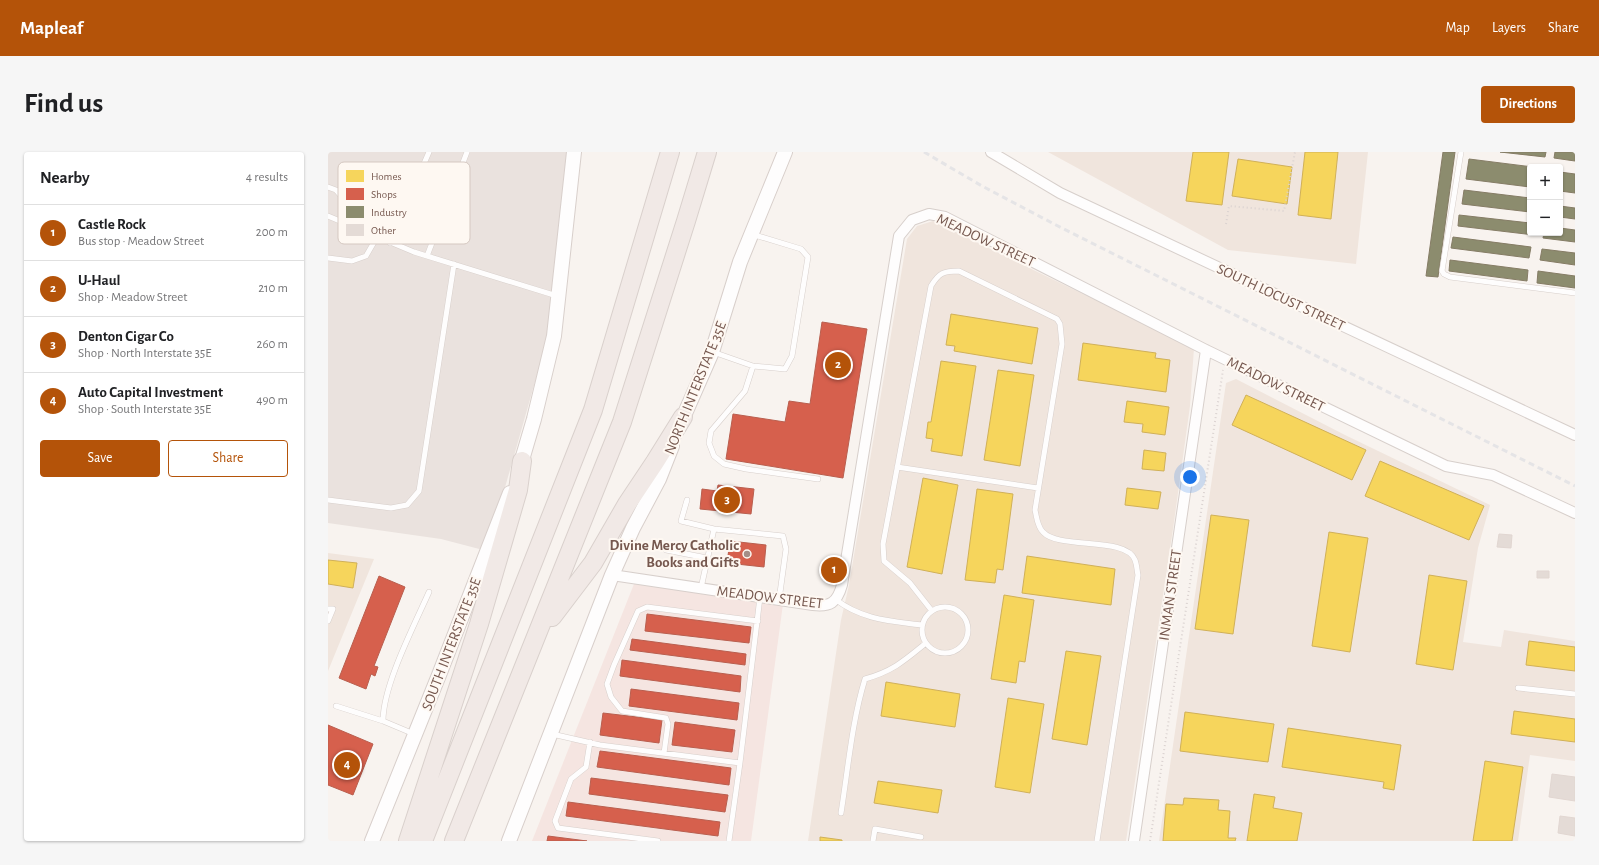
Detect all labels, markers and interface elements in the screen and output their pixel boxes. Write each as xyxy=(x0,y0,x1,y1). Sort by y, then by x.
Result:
text: Mapleaf xyxy=(20,19,83,38)
text: Map xyxy=(1445,21,1470,35)
text: Layers xyxy=(1492,21,1526,35)
text: Share xyxy=(1548,21,1579,35)
button: Directions xyxy=(1481,86,1575,123)
text: Find us xyxy=(24,90,103,118)
legend xyxy=(338,162,470,244)
map controls xyxy=(1527,164,1563,236)
button: + xyxy=(1527,164,1563,200)
text: Nearby xyxy=(40,169,90,186)
text: 4 results xyxy=(246,171,288,184)
text: Homes xyxy=(371,171,402,182)
text: Shops xyxy=(371,189,397,200)
button: − xyxy=(1527,200,1563,236)
text: Industry xyxy=(371,207,407,218)
street label: MEADOW STREET xyxy=(934,211,1038,270)
text: Castle Rock xyxy=(78,217,146,232)
text: Other xyxy=(371,225,396,236)
text: 1 xyxy=(51,226,55,239)
text: 200 m xyxy=(256,226,288,239)
text: Bus stop · Meadow Street xyxy=(78,235,204,248)
street label: SOUTH LOCUST STREET xyxy=(1214,261,1348,334)
text: U-Haul xyxy=(78,273,120,288)
text: 2 xyxy=(50,282,56,295)
text: 210 m xyxy=(258,282,288,295)
text: Shop · Meadow Street xyxy=(78,291,187,304)
street label: NORTH INTERSTATE 35E xyxy=(662,319,729,457)
text: Denton Cigar Co xyxy=(78,329,174,344)
text: 3 xyxy=(50,338,56,351)
text: 260 m xyxy=(257,338,288,351)
text: Shop · North Interstate 35E xyxy=(78,347,212,360)
pin: 2 xyxy=(825,350,851,380)
street label: MEADOW STREET xyxy=(1224,354,1328,415)
text: Auto Capital Investment xyxy=(78,385,223,400)
text: 4 xyxy=(50,394,56,407)
text: 490 m xyxy=(256,394,288,407)
text: Shop · South Interstate 35E xyxy=(78,403,211,416)
button: Save xyxy=(40,440,160,477)
button: Share xyxy=(168,440,288,477)
your location xyxy=(1180,467,1200,487)
pin: 3 xyxy=(714,485,740,515)
place label: Divine Mercy Catholic Books and Gifts xyxy=(610,538,739,570)
street label: INMAN STREET xyxy=(1157,548,1184,642)
marker: Divine Mercy Catholic Books and Gifts xyxy=(742,549,752,559)
pin: 1 xyxy=(821,555,847,585)
street label: SOUTH INTERSTATE 35E xyxy=(419,576,484,713)
street label: MEADOW STREET xyxy=(716,584,825,612)
pin: 4 xyxy=(334,750,360,780)

